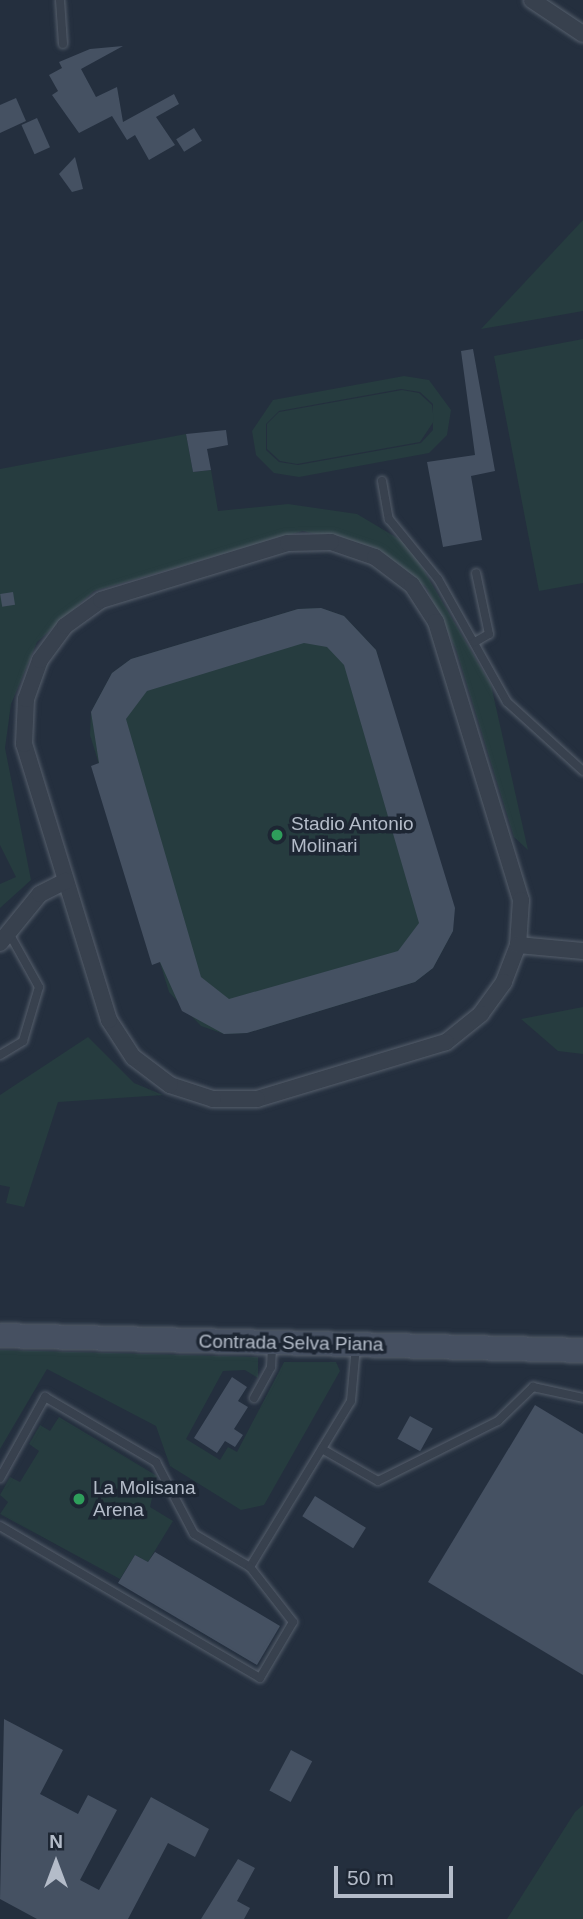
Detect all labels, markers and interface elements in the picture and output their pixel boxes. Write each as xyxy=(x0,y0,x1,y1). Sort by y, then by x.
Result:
place label: Stadio Antonio Molinari xyxy=(291,813,415,857)
marker: Stadio Antonio Molinari xyxy=(269,827,285,843)
street label: Contrada Selva Piana xyxy=(198,1330,384,1356)
place label: La Molisana Arena xyxy=(93,1477,195,1521)
marker: La Molisana Arena xyxy=(71,1491,87,1507)
north arrow xyxy=(21,1828,91,1898)
text: N xyxy=(49,1831,63,1852)
scale bar xyxy=(338,1853,457,1897)
text: 50 m xyxy=(347,1866,394,1889)

